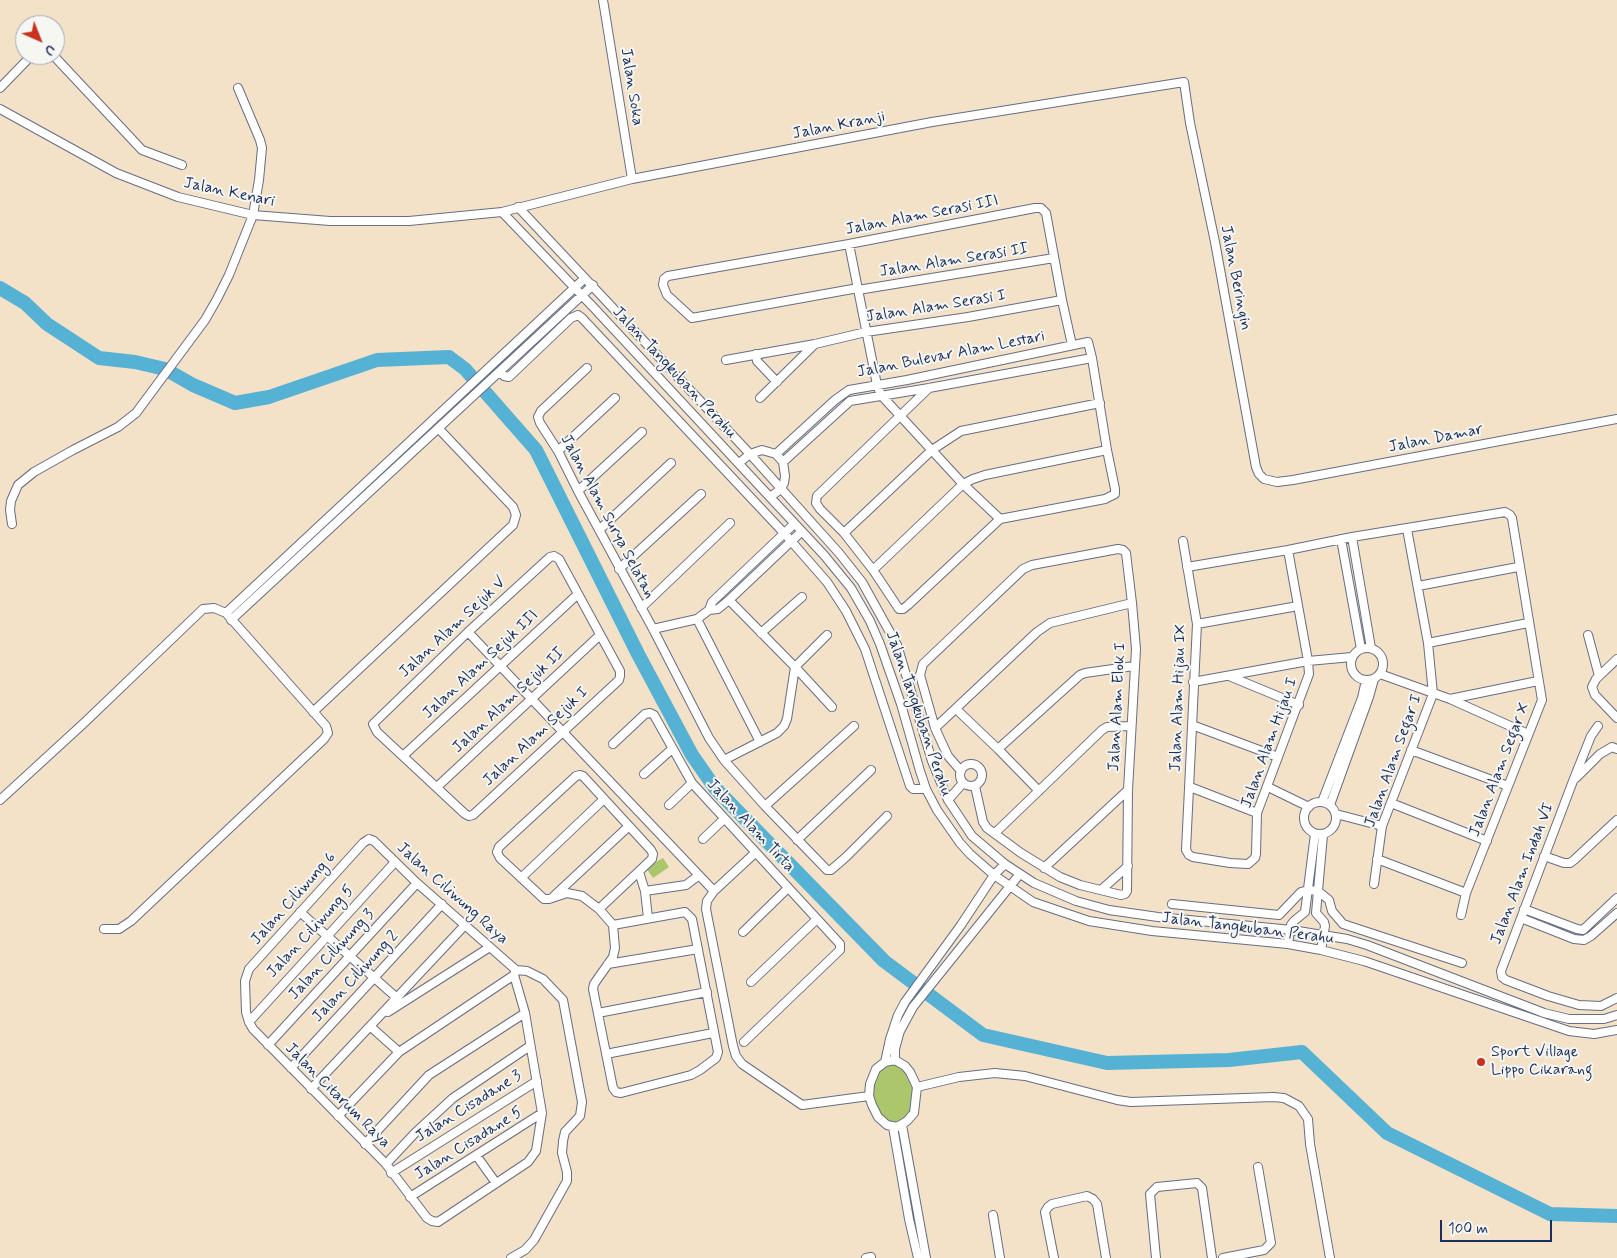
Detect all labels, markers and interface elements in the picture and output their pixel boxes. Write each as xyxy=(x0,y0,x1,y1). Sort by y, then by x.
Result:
north arrow xyxy=(15,15,65,65)
text: U xyxy=(40,40,59,60)
street label: Jalan Soka xyxy=(615,47,647,127)
street label: Jalan Kranji xyxy=(791,108,887,144)
street label: Jalan Kenari xyxy=(182,174,276,212)
street label: Jalan Alam Serasi III xyxy=(844,192,1000,240)
street label: Jalan Beringin xyxy=(1215,224,1255,332)
street label: Jalan Alam Serasi II xyxy=(878,240,1030,282)
street label: Jalan Alam Serasi I xyxy=(865,286,1007,328)
street label: Jalan Tangkuban Perahu xyxy=(608,303,740,443)
street label: Jalan Bulevar Alam Lestari xyxy=(855,327,1047,383)
street label: Jalan Damar xyxy=(1387,420,1485,458)
street label: Jalan Alam Surya Selatan xyxy=(556,432,658,602)
street label: Jalan Alam Sejuk V xyxy=(396,574,510,682)
street label: Jalan Alam Sejuk III xyxy=(419,606,543,724)
street label: Jalan Alam Hijau IX xyxy=(1167,624,1191,772)
street label: Jalan Tangkuban Perahu xyxy=(881,629,955,799)
street label: Jalan Alam Elok I xyxy=(1105,642,1131,772)
street label: Jalan Alam Sejuk II xyxy=(449,644,569,758)
street label: Jalan Alam Hijau I xyxy=(1237,675,1303,811)
street label: Jalan Alam Sejuk I xyxy=(479,683,593,791)
street label: Jalan Alam Segar I xyxy=(1361,692,1427,830)
street label: Jalan Alam Segar X xyxy=(1466,700,1534,840)
street label: Jalan Alam Tirta xyxy=(702,775,798,877)
street label: Jalan Alam Indah VI xyxy=(1487,800,1559,948)
street label: Jalan Ciliwung Raya xyxy=(392,839,512,949)
street label: Jalan Ciliwung 6 xyxy=(247,849,341,949)
street label: Jalan Ciliwung 5 xyxy=(263,882,359,982)
street label: Jalan Ciliwung 3 xyxy=(285,906,379,1004)
street label: Jalan Tangkuban Perahu xyxy=(1161,909,1335,949)
street label: Jalan Ciliwung 2 xyxy=(309,927,403,1027)
street label: Jalan Citarum Raya xyxy=(280,1039,394,1153)
place label: Sport Village Lippo Cikarang xyxy=(1491,1043,1593,1081)
marker: Sport Village Lippo Cikarang xyxy=(1475,1056,1487,1068)
street label: Jalan Cisadane 3 xyxy=(412,1067,526,1147)
street label: Jalan Cisadane 5 xyxy=(411,1103,527,1185)
scale bar xyxy=(1442,1210,1554,1242)
text: 100 m xyxy=(1448,1219,1488,1239)

